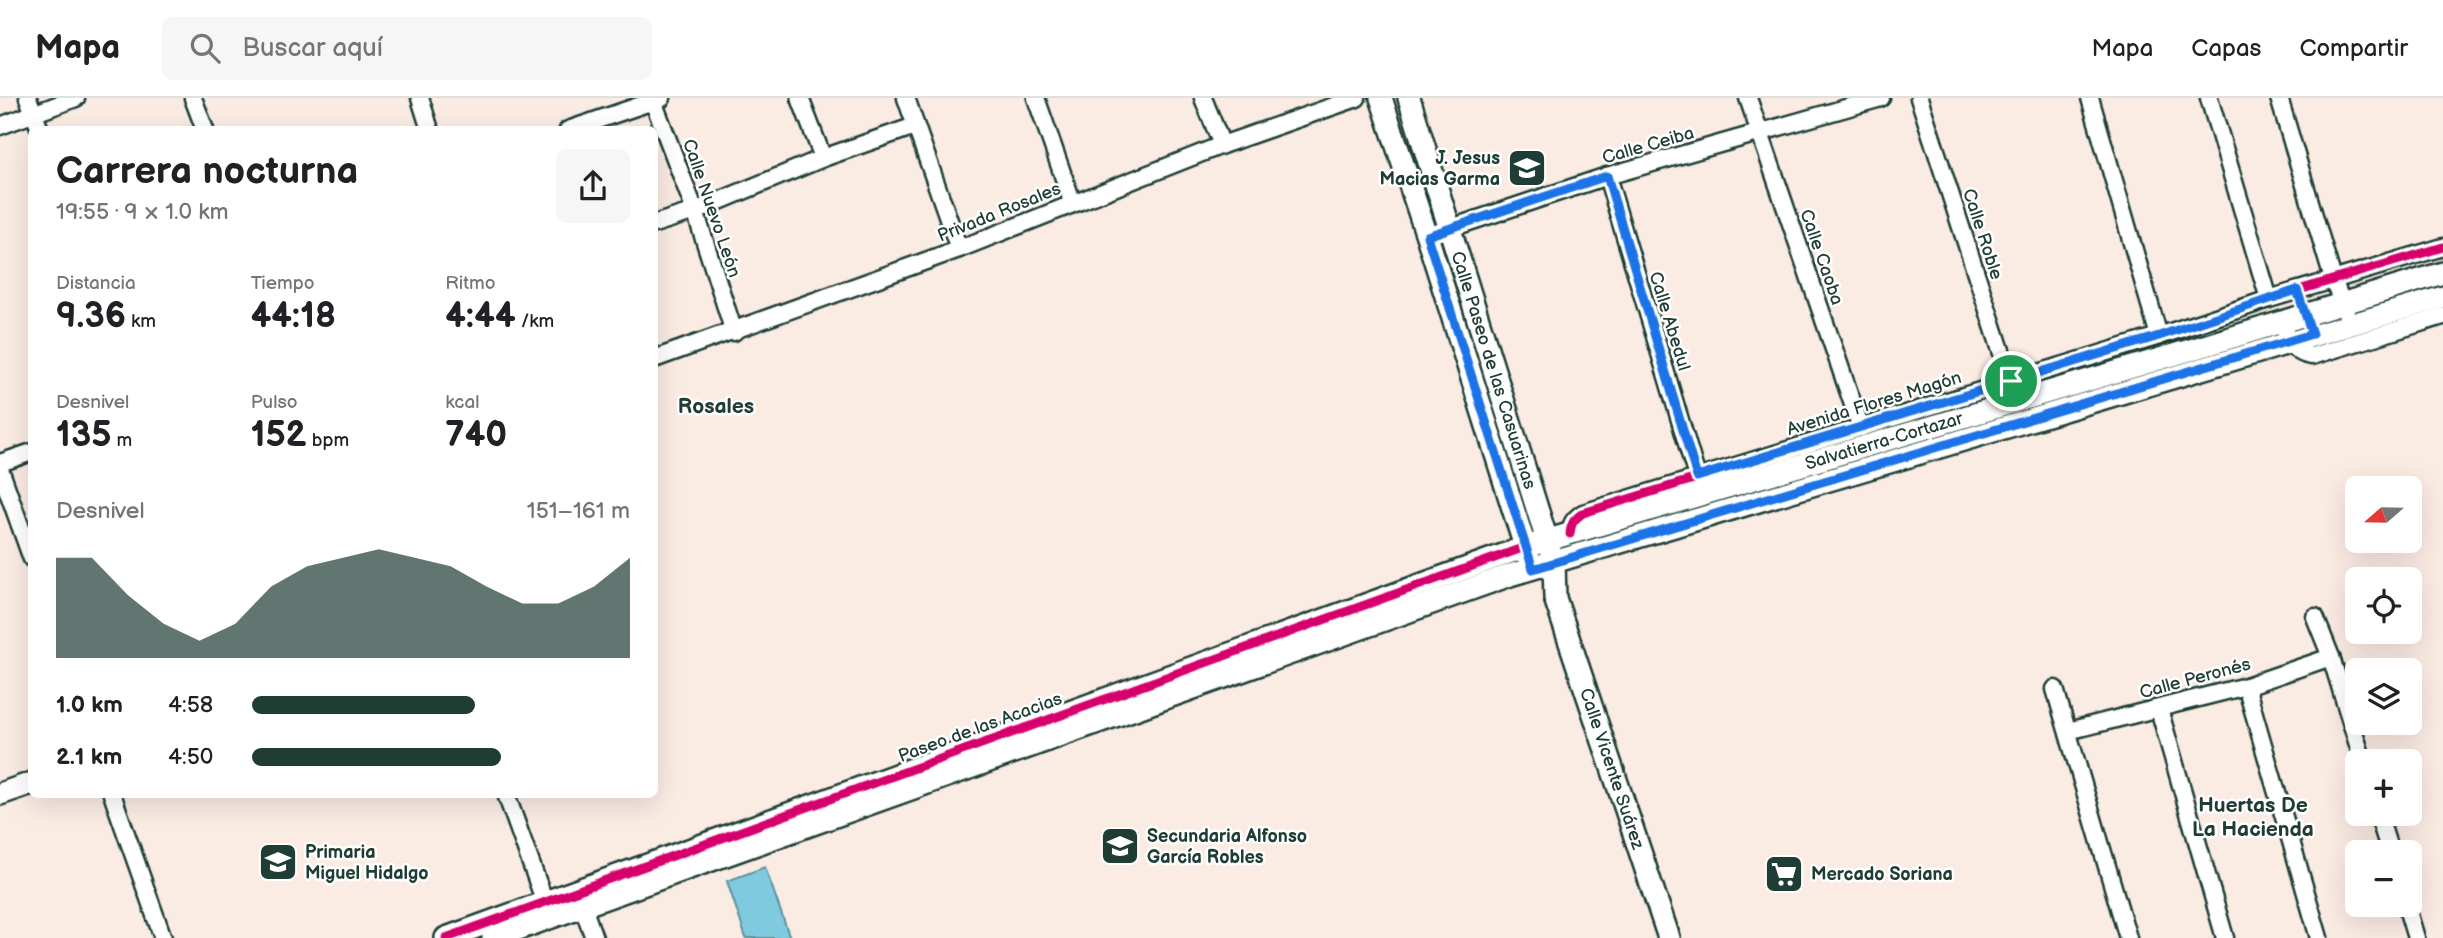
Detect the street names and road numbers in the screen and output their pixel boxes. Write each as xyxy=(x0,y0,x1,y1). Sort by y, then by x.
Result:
street label: Calle Ceiba xyxy=(1600,122,1696,169)
street label: Calle Nuevo León xyxy=(678,136,745,280)
street label: Privada Rosales xyxy=(935,178,1064,247)
street label: Calle Roble xyxy=(1958,186,2007,282)
street label: Calle Caoba xyxy=(1795,206,1848,308)
street label: Calle Paseo de las Casuarinas xyxy=(1446,249,1540,492)
street label: Calle Abedul xyxy=(1644,269,1695,373)
street label: Avenida Flores Magón xyxy=(1784,367,1964,440)
street label: Salvatierra-Cortazar xyxy=(1803,408,1966,474)
street label: Calle Peronés xyxy=(2137,654,2253,703)
street label: Calle Vicente Suárez xyxy=(1575,686,1649,852)
street label: Paseo de las Acacias xyxy=(896,688,1065,767)

